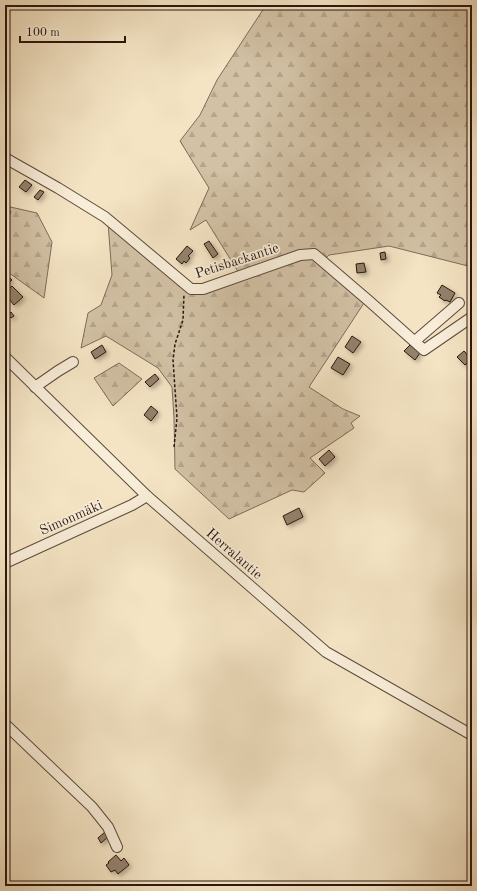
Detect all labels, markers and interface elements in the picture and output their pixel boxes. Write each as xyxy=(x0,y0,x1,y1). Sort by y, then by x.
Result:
scale bar xyxy=(20,18,125,44)
text: 100 m xyxy=(26,27,60,39)
street label: Petisbackantie xyxy=(193,241,281,281)
street label: Simonmäki xyxy=(37,498,105,538)
street label: Herralantie xyxy=(203,526,265,582)

